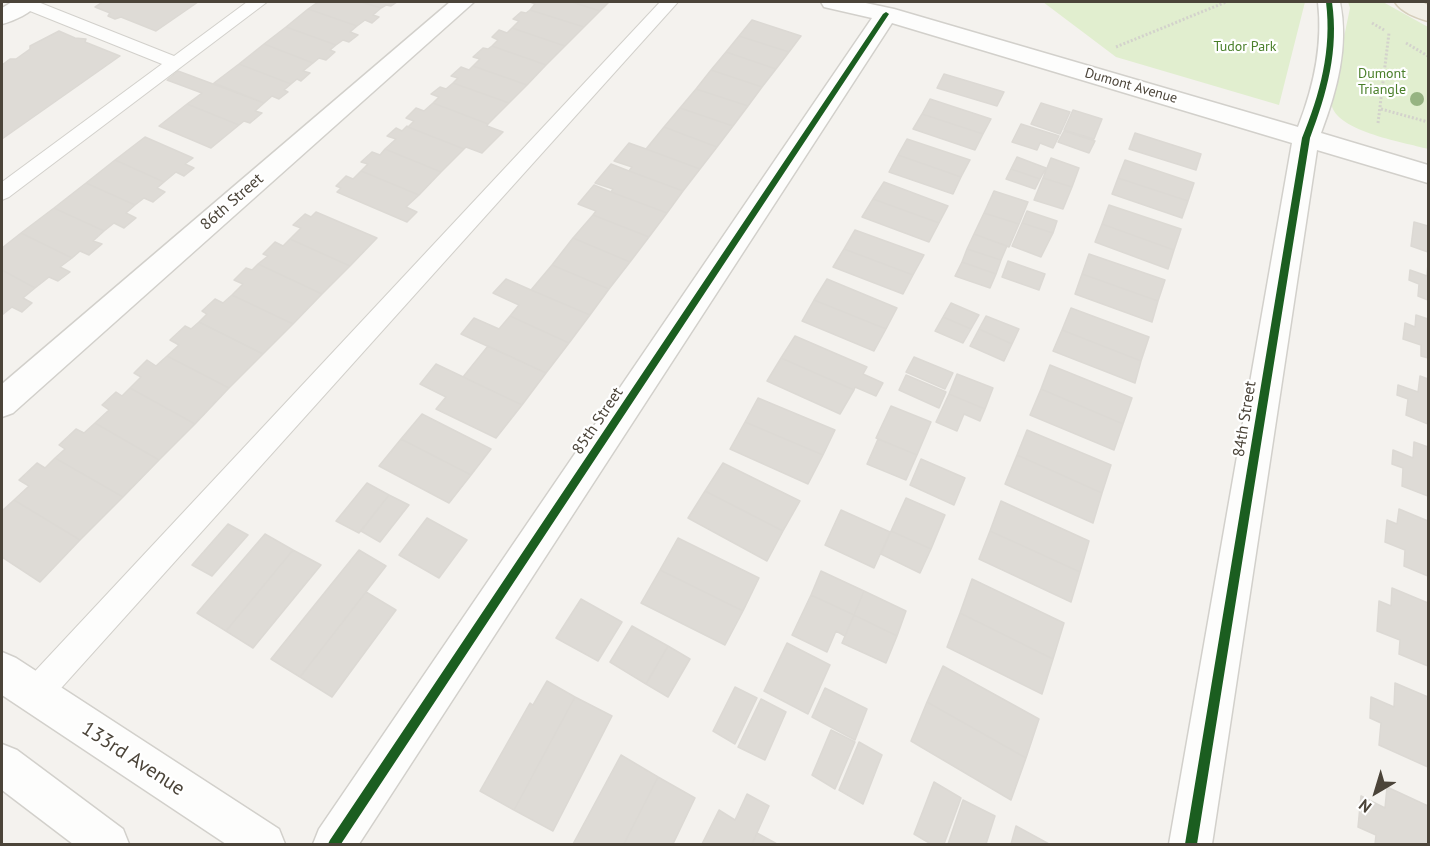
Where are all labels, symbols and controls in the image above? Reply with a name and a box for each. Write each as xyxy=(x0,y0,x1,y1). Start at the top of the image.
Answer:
park label: Tudor Park xyxy=(1213,39,1277,55)
street label: Dumont Avenue xyxy=(1083,65,1179,107)
park label: Dumont Triangle xyxy=(1358,66,1406,98)
street label: 86th Street xyxy=(197,170,267,234)
street label: 84th Street xyxy=(1230,380,1260,458)
street label: 85th Street xyxy=(569,384,627,458)
street label: 133rd Avenue xyxy=(77,717,189,801)
north arrow xyxy=(1346,762,1406,822)
text: N xyxy=(1355,795,1375,817)

